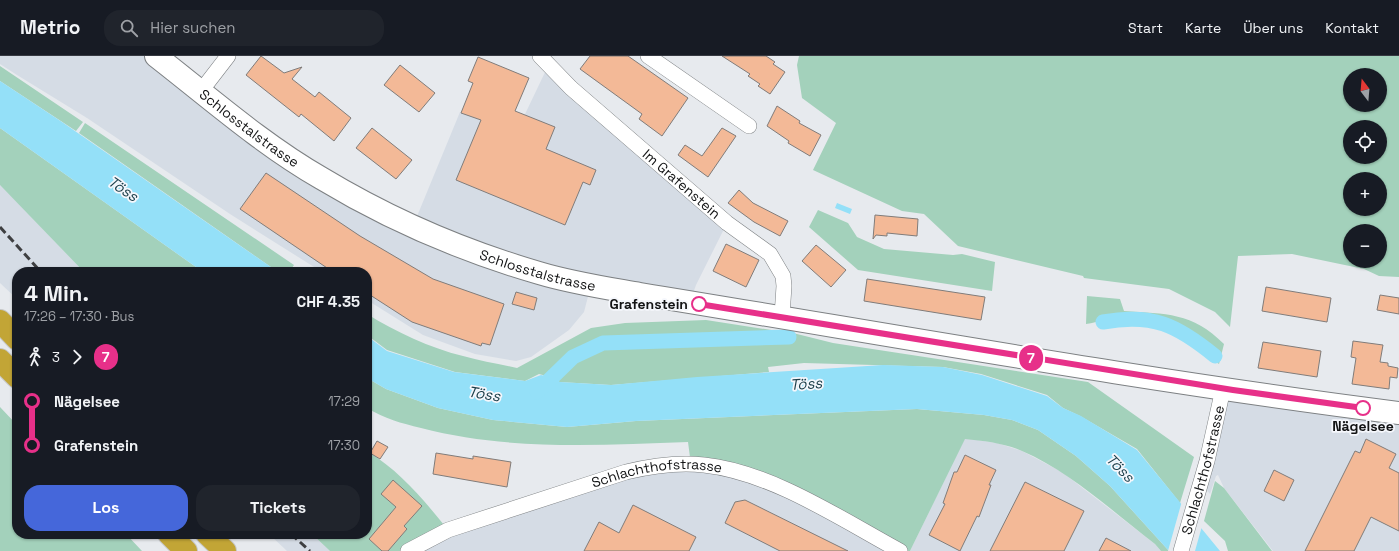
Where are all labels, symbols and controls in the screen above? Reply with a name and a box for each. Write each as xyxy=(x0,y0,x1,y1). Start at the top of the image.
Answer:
search box xyxy=(104,10,384,46)
text: Metrio xyxy=(20,15,80,40)
icon: search xyxy=(118,17,140,39)
text: Hier suchen xyxy=(150,18,236,37)
text: Start xyxy=(1128,19,1163,37)
text: Karte xyxy=(1185,19,1221,37)
text: Über uns xyxy=(1243,19,1303,37)
text: Kontakt xyxy=(1325,19,1379,37)
north arrow xyxy=(1343,68,1387,112)
map controls xyxy=(1343,68,1387,268)
street label: Schlosstalstrasse xyxy=(196,85,303,171)
button: locate xyxy=(1343,120,1387,164)
street label: Im Grafenstein xyxy=(639,145,724,223)
water label: Töss xyxy=(105,172,143,206)
button: + xyxy=(1343,172,1387,216)
button: − xyxy=(1343,224,1387,268)
street label: Schlosstalstrasse xyxy=(477,245,597,295)
text: 4 Min. xyxy=(24,279,89,307)
text: CHF 4.35 xyxy=(297,292,360,311)
place label: Grafenstein xyxy=(609,295,688,313)
marker: Grafenstein xyxy=(691,296,707,312)
text: 17:26 – 17:30 · Bus xyxy=(24,308,134,325)
line badge: 7 xyxy=(1018,345,1044,371)
icon: walk xyxy=(24,346,46,368)
icon: forward xyxy=(66,346,88,368)
text: 7 xyxy=(102,348,110,366)
text: 3 xyxy=(52,349,60,366)
text: 7 xyxy=(1027,349,1035,367)
water label: Töss xyxy=(789,373,824,394)
water label: Töss xyxy=(467,382,503,406)
text: Nägelsee xyxy=(54,392,120,411)
text: 17:29 xyxy=(328,393,360,410)
marker: Nägelsee xyxy=(1355,400,1371,416)
street label: Schlachthofstrasse xyxy=(1177,404,1228,537)
place label: Nägelsee xyxy=(1332,417,1394,435)
text: Grafenstein xyxy=(54,436,138,455)
text: 17:30 xyxy=(328,437,360,454)
water label: Töss xyxy=(1102,449,1139,487)
street label: Schlachthofstrasse xyxy=(589,455,724,492)
button: Los xyxy=(24,485,188,531)
button: Tickets xyxy=(196,485,360,531)

